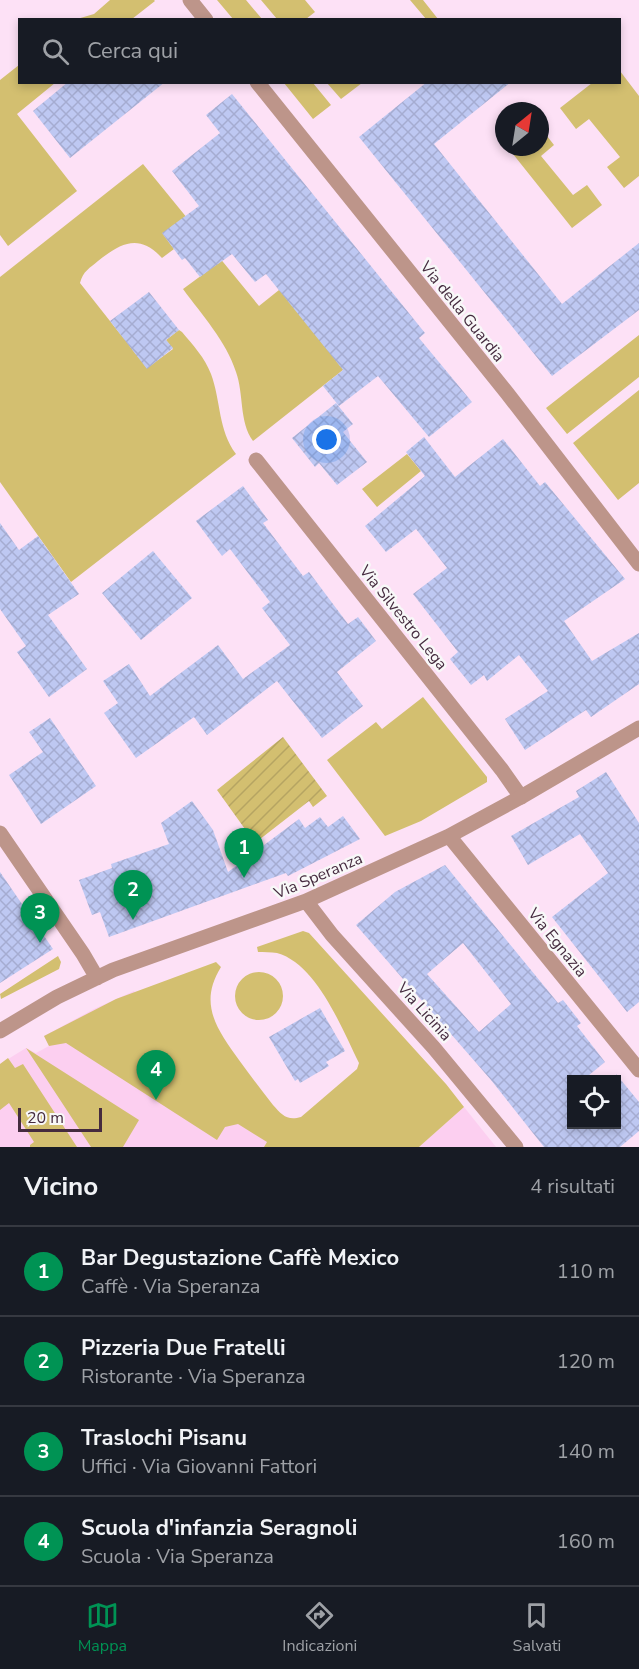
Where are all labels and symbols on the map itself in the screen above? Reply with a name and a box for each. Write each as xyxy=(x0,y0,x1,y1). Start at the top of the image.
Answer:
north arrow xyxy=(495,102,549,156)
street label: Via della Guardia xyxy=(414,256,510,367)
your location xyxy=(312,425,341,454)
street label: Via Silvestro Lega xyxy=(353,560,452,675)
pin: 1 xyxy=(224,828,264,878)
street label: Via Speranza xyxy=(270,847,366,905)
pin: 2 xyxy=(114,870,152,920)
pin: 3 xyxy=(20,894,60,943)
street label: Via Egnazia xyxy=(522,903,592,982)
street label: Via Licinia xyxy=(391,977,457,1046)
pin: 4 xyxy=(136,1050,176,1100)
scale bar xyxy=(18,1105,102,1132)

